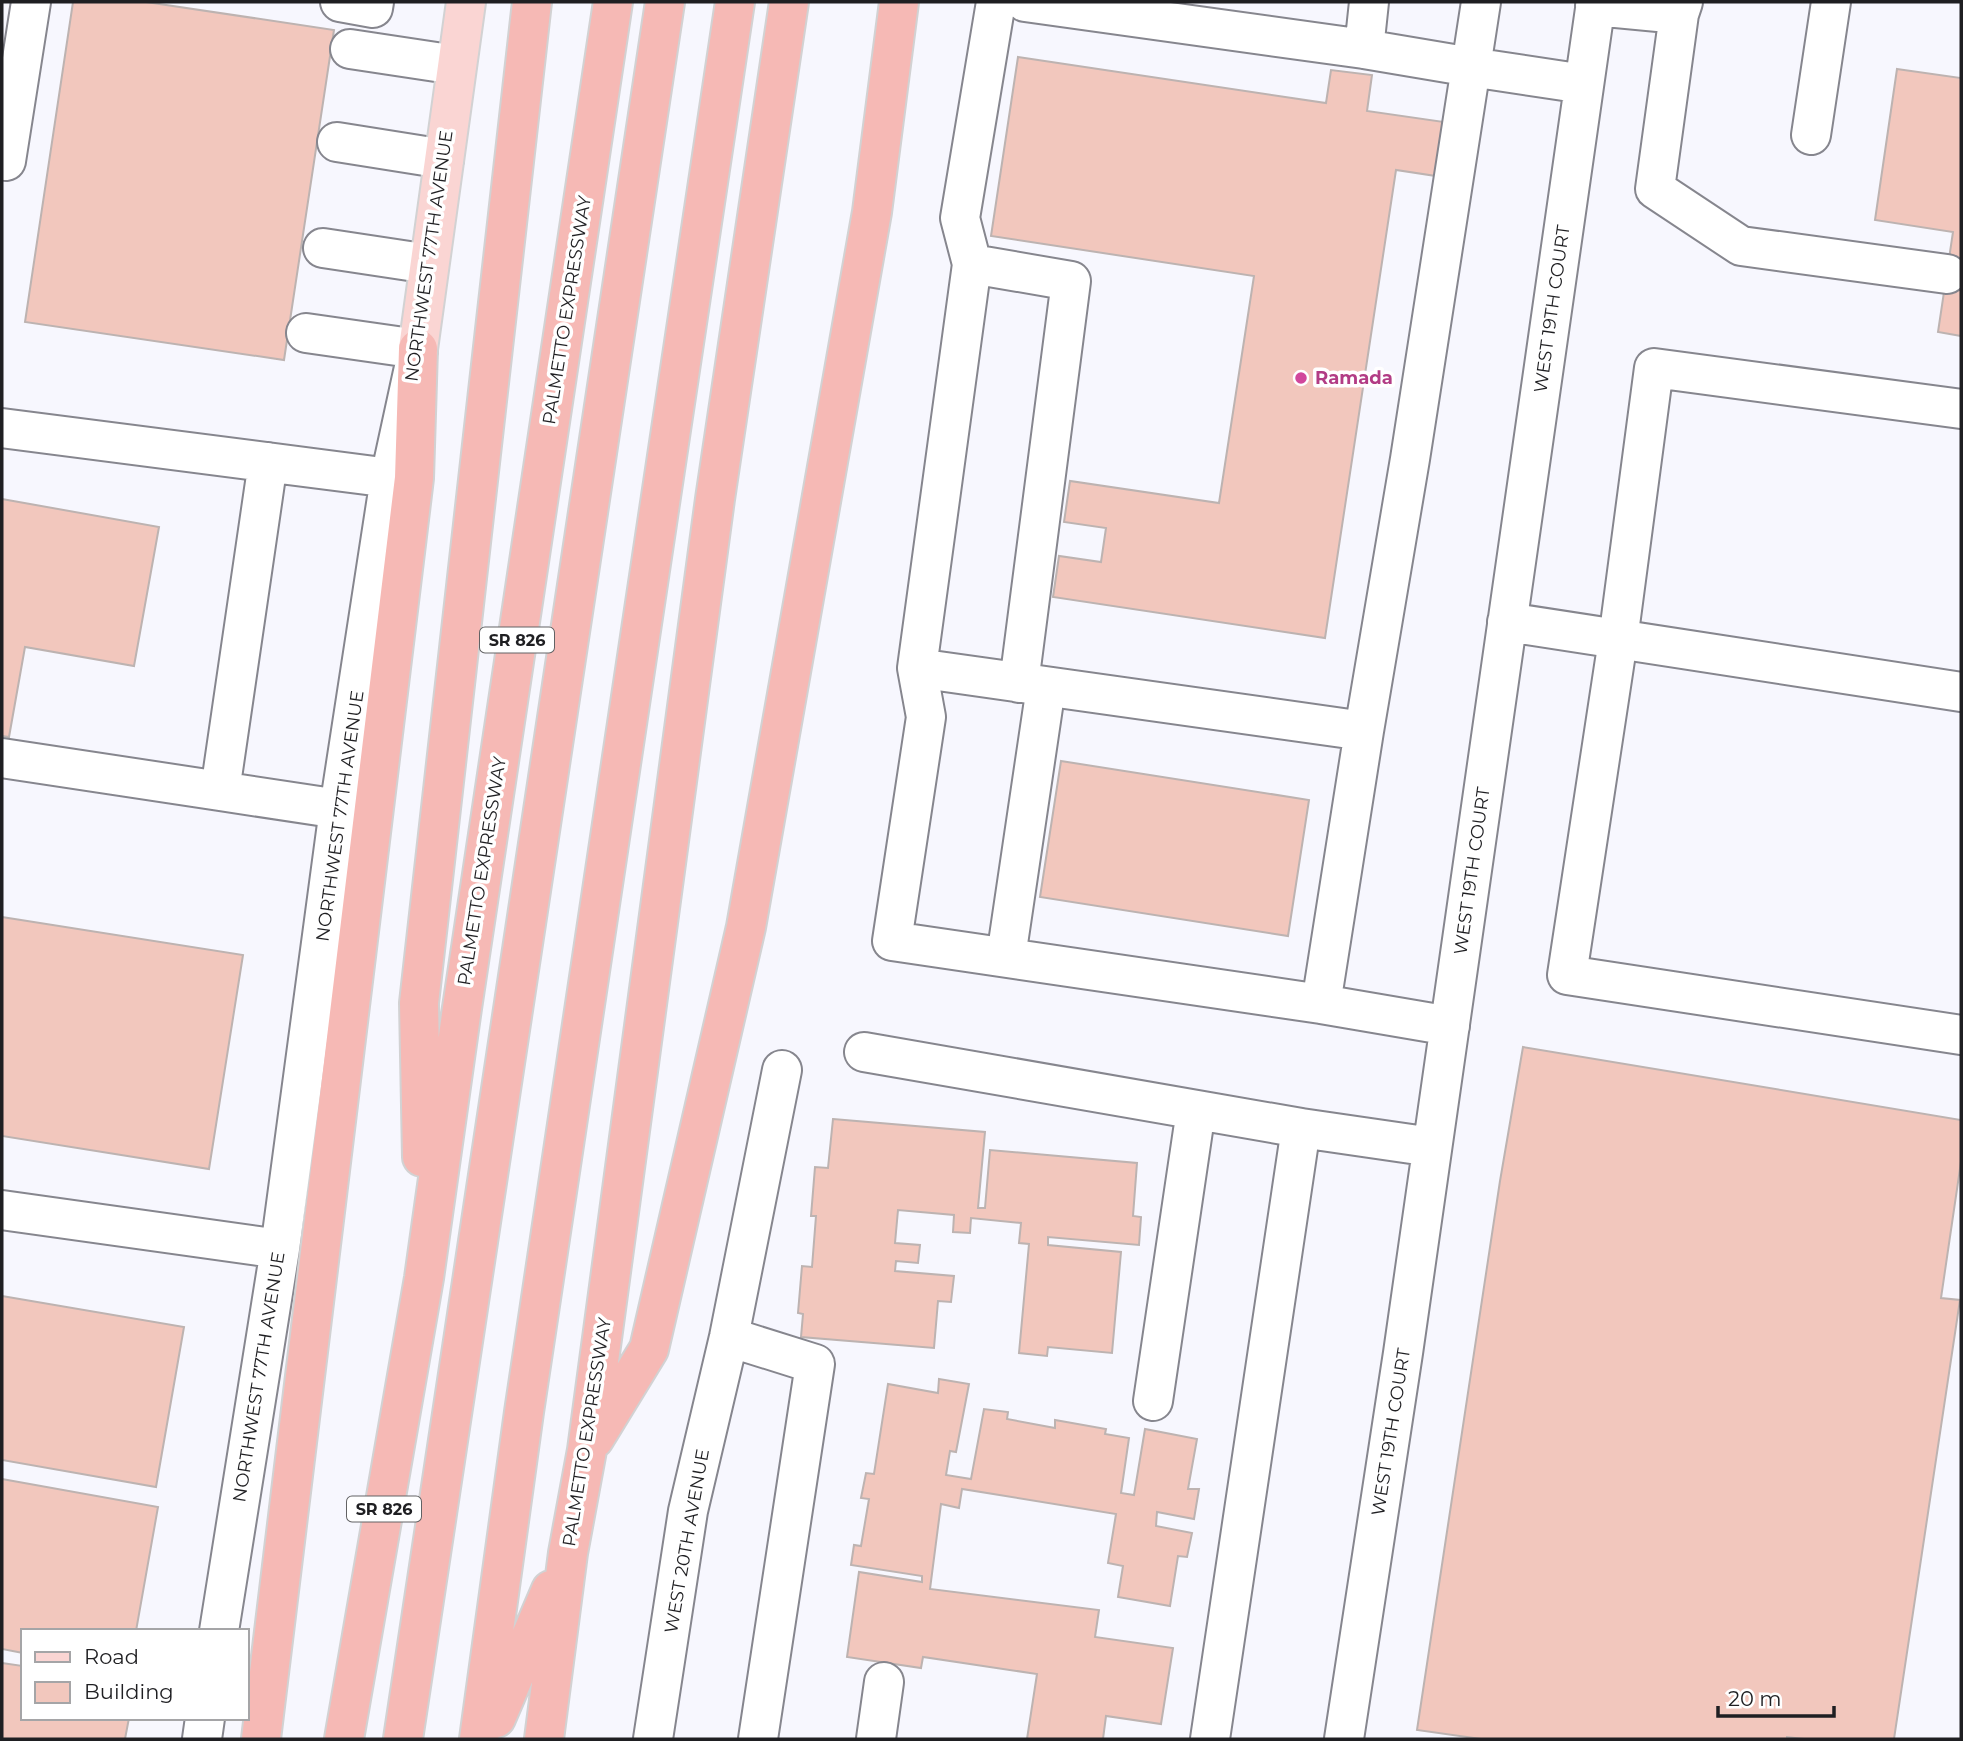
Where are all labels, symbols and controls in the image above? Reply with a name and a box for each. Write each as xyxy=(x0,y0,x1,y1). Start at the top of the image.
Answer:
street label: NORTHWEST 77TH AVENUE xyxy=(400,129,458,383)
street label: PALMETTO EXPRESSWAY xyxy=(538,193,596,426)
street label: WEST 19TH COURT xyxy=(1529,223,1575,394)
place label: Ramada xyxy=(1315,367,1393,389)
marker: Ramada xyxy=(1293,370,1309,386)
road number: SR 826 xyxy=(480,628,554,652)
street label: NORTHWEST 77TH AVENUE xyxy=(311,689,369,943)
street label: PALMETTO EXPRESSWAY xyxy=(453,754,511,987)
street label: WEST 19TH COURT xyxy=(1449,785,1495,956)
street label: NORTHWEST 77TH AVENUE xyxy=(228,1250,290,1504)
street label: PALMETTO EXPRESSWAY xyxy=(558,1315,616,1548)
street label: WEST 19TH COURT xyxy=(1367,1346,1415,1517)
street label: WEST 20TH AVENUE xyxy=(660,1447,714,1635)
road number: SR 826 xyxy=(347,1497,421,1522)
legend xyxy=(21,1629,248,1720)
text: Road xyxy=(84,1644,139,1669)
scale bar xyxy=(1718,1674,1834,1718)
text: Building xyxy=(84,1679,174,1704)
text: 20 m xyxy=(1728,1686,1782,1711)

